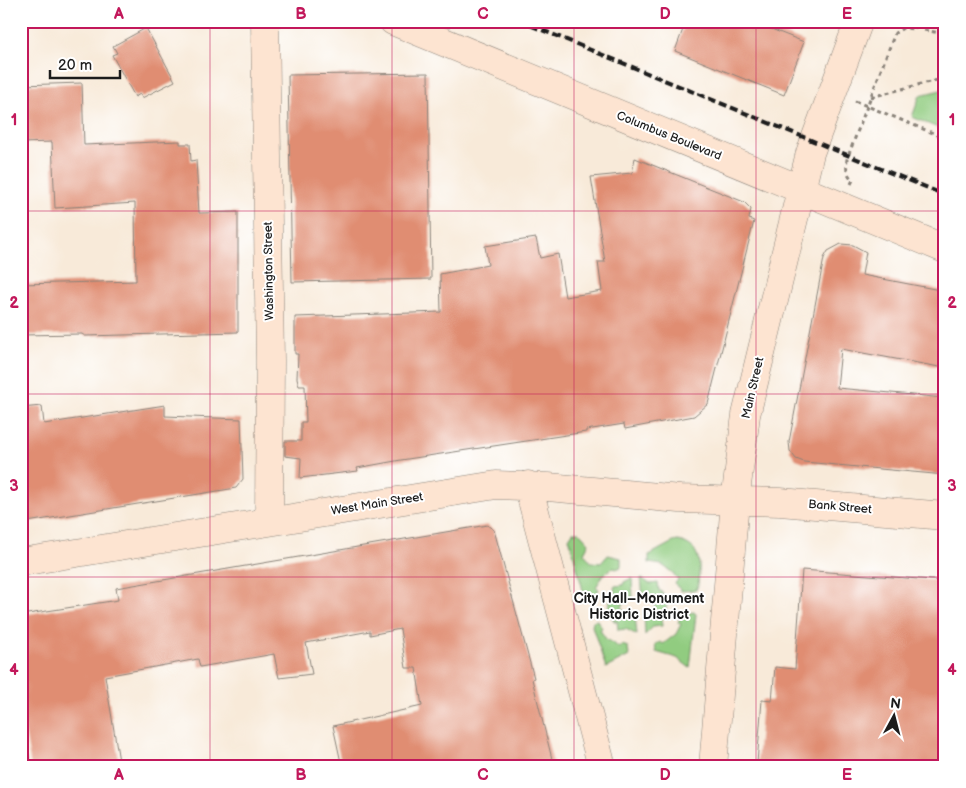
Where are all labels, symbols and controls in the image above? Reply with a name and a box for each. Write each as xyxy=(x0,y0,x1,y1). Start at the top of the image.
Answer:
text: A xyxy=(113,5,124,24)
text: B xyxy=(295,5,307,24)
text: C xyxy=(477,5,489,24)
text: D xyxy=(659,5,671,24)
text: E xyxy=(842,5,852,24)
scale bar xyxy=(50,48,120,80)
text: 20 m xyxy=(58,56,92,75)
street label: Columbus Boulevard xyxy=(614,108,724,164)
text: 1 xyxy=(11,111,17,130)
text: 1 xyxy=(949,111,955,130)
street label: Washington Street xyxy=(261,221,277,321)
text: 2 xyxy=(9,294,19,313)
text: 2 xyxy=(947,294,957,313)
street label: Main Street xyxy=(739,355,767,420)
text: 3 xyxy=(9,477,19,496)
text: 3 xyxy=(947,477,957,496)
street label: West Main Street xyxy=(330,489,424,519)
street label: Bank Street xyxy=(808,497,873,517)
district label: City Hall–Monument Historic District xyxy=(574,590,705,623)
text: 4 xyxy=(9,661,19,680)
text: 4 xyxy=(947,661,957,680)
north arrow xyxy=(868,690,918,740)
text: N xyxy=(889,695,902,713)
text: A xyxy=(113,766,124,785)
text: B xyxy=(295,766,307,785)
text: C xyxy=(477,766,489,785)
text: D xyxy=(659,766,671,785)
text: E xyxy=(842,766,852,785)

